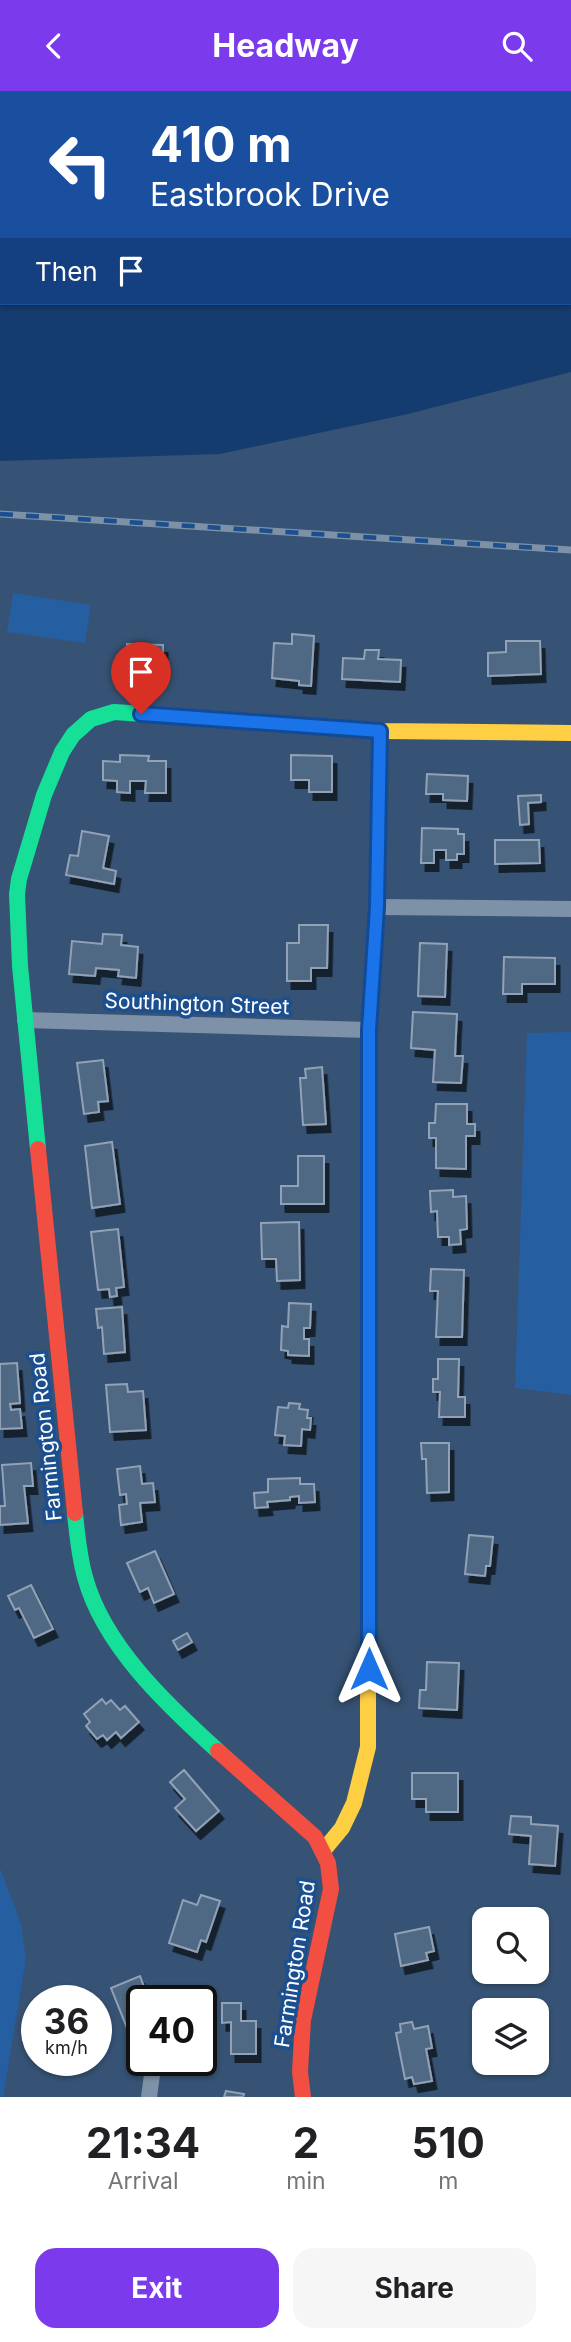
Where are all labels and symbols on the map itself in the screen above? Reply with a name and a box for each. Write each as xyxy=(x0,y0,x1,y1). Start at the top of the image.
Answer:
pin xyxy=(111,642,171,714)
street label: Southington Street xyxy=(104,988,290,1019)
street label: Farmington Road xyxy=(24,1352,67,1522)
position arrow xyxy=(332,1632,406,1706)
street label: Farmington Road xyxy=(269,1879,320,2049)
speed limit sign: 40 xyxy=(126,1985,217,2076)

